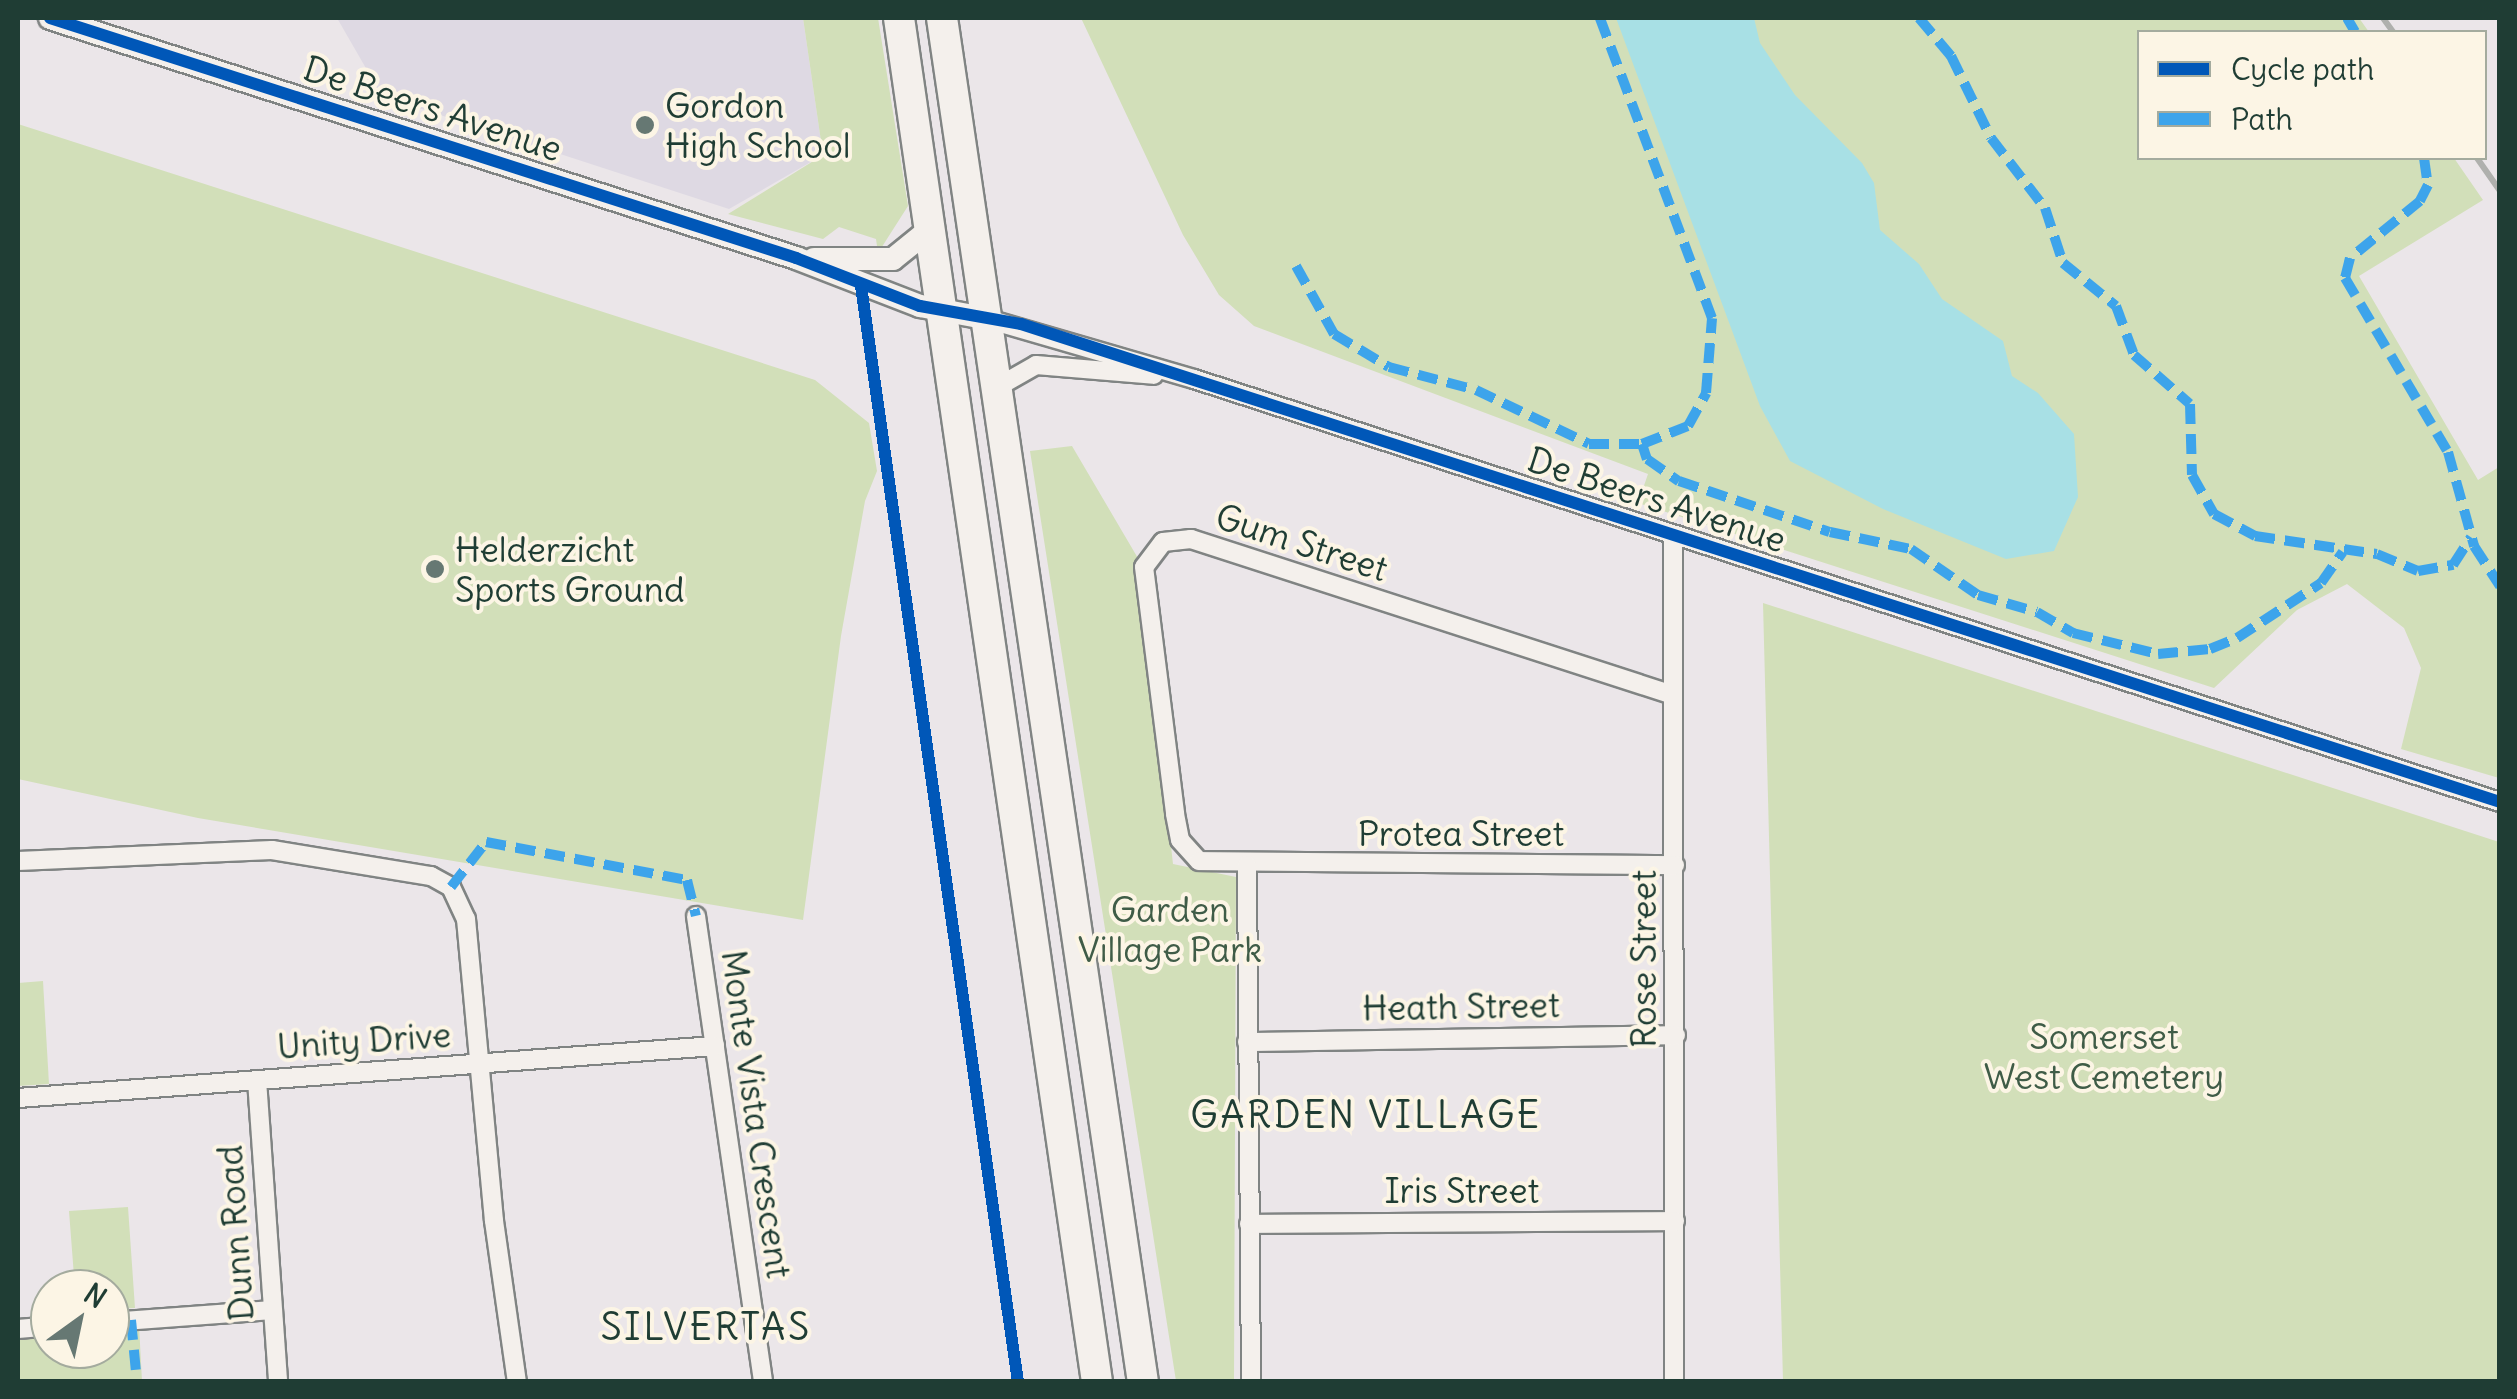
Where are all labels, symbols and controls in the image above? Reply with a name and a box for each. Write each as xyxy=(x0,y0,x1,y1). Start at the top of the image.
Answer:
legend xyxy=(2137,30,2487,160)
street label: De Beers Avenue xyxy=(299,47,567,169)
text: Cycle path xyxy=(2231,50,2374,88)
place label: Gordon High School xyxy=(665,84,851,166)
text: Path xyxy=(2231,100,2293,138)
marker: Gordon High School xyxy=(634,114,656,136)
street label: De Beers Avenue xyxy=(1523,438,1791,560)
street label: Gum Street xyxy=(1211,495,1393,589)
place label: Helderzicht Sports Ground xyxy=(455,528,685,610)
marker: Helderzicht Sports Ground xyxy=(424,558,446,580)
street label: Protea Street xyxy=(1358,812,1564,854)
street label: Rose Street xyxy=(1622,870,1664,1048)
park label: Garden Village Park xyxy=(1078,888,1262,970)
street label: Monte Vista Crescent xyxy=(713,947,801,1281)
street label: Heath Street xyxy=(1362,983,1560,1029)
street label: Unity Drive xyxy=(276,1013,452,1067)
park label: Somerset West Cemetery xyxy=(1984,1015,2224,1097)
district label: GARDEN VILLAGE xyxy=(1190,1092,1542,1138)
street label: Dunn Road xyxy=(208,1144,262,1322)
street label: Iris Street xyxy=(1385,1169,1539,1211)
north arrow xyxy=(30,1269,130,1369)
text: N xyxy=(77,1275,113,1316)
district label: SILVERTAS xyxy=(600,1304,812,1350)

